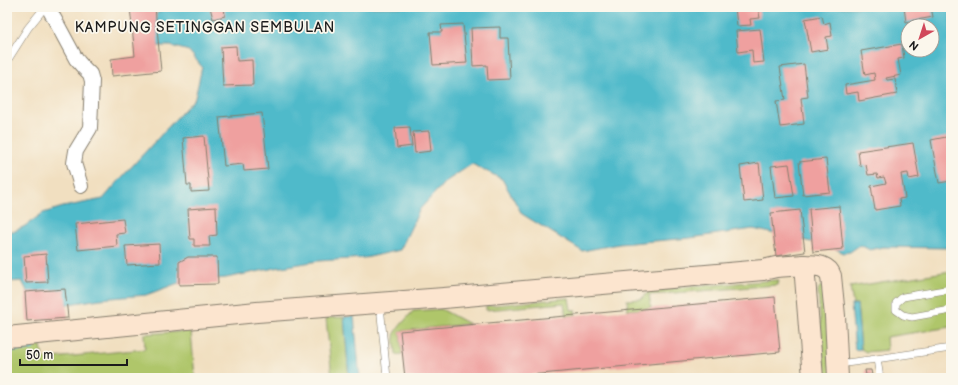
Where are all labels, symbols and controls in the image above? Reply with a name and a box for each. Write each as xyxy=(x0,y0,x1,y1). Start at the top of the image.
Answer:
north arrow xyxy=(900,18,940,58)
district label: KAMPUNG SETINGGAN SEMBULAN xyxy=(75,19,335,36)
text: N xyxy=(907,38,921,53)
scale bar xyxy=(20,341,127,367)
text: 50 m xyxy=(26,348,53,363)

